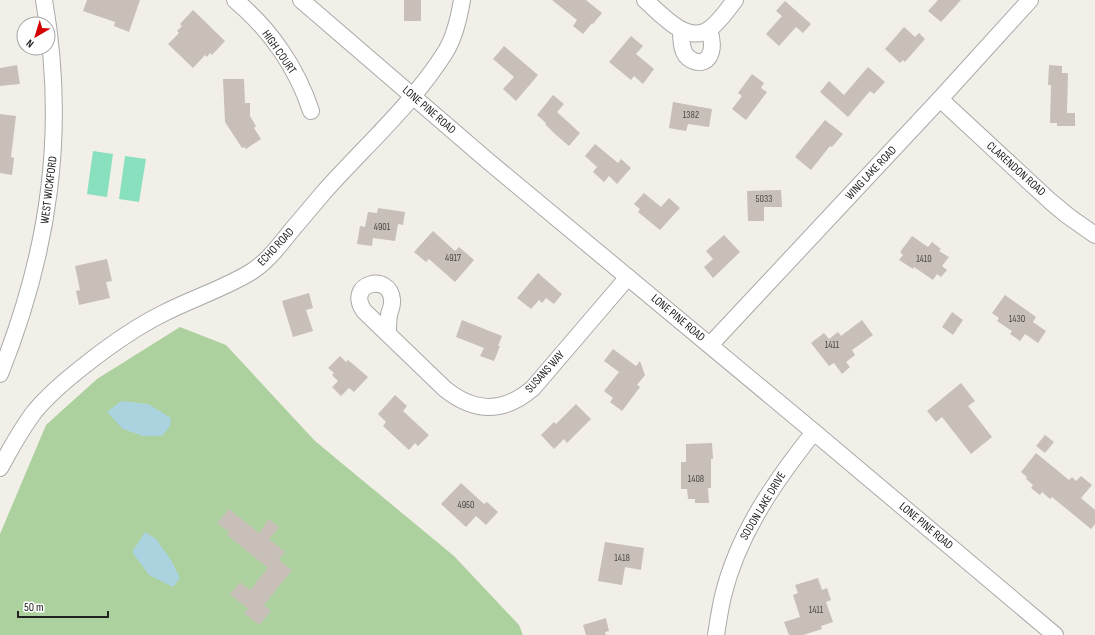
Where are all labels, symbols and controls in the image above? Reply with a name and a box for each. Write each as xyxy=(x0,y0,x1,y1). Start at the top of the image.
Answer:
north arrow xyxy=(16,16,56,56)
street label: HIGH COURT xyxy=(258,27,300,77)
text: N xyxy=(24,36,36,50)
street label: LONE PINE ROAD xyxy=(399,83,459,137)
house number: 1382 xyxy=(683,109,699,121)
street label: CLARENDON ROAD xyxy=(983,139,1049,200)
street label: WING LAKE ROAD xyxy=(842,143,900,203)
street label: WEST WICKFORD xyxy=(37,155,61,225)
house number: 5033 xyxy=(756,193,772,205)
house number: 4901 xyxy=(374,221,391,233)
street label: ECHO ROAD xyxy=(255,225,298,269)
house number: 4917 xyxy=(445,252,461,264)
house number: 1410 xyxy=(916,253,932,265)
street label: LONE PINE ROAD xyxy=(648,291,708,345)
house number: 1430 xyxy=(1009,313,1025,325)
house number: 1411 xyxy=(825,339,840,351)
street label: SUSANS WAY xyxy=(522,348,568,396)
street label: SODON LAKE DRIVE xyxy=(737,469,789,543)
house number: 1408 xyxy=(688,473,704,485)
house number: 4950 xyxy=(457,499,475,511)
street label: LONE PINE ROAD xyxy=(896,499,956,553)
house number: 1418 xyxy=(614,552,630,564)
scale bar xyxy=(18,593,108,619)
text: 50 m xyxy=(24,600,44,615)
house number: 1411 xyxy=(809,604,824,616)

